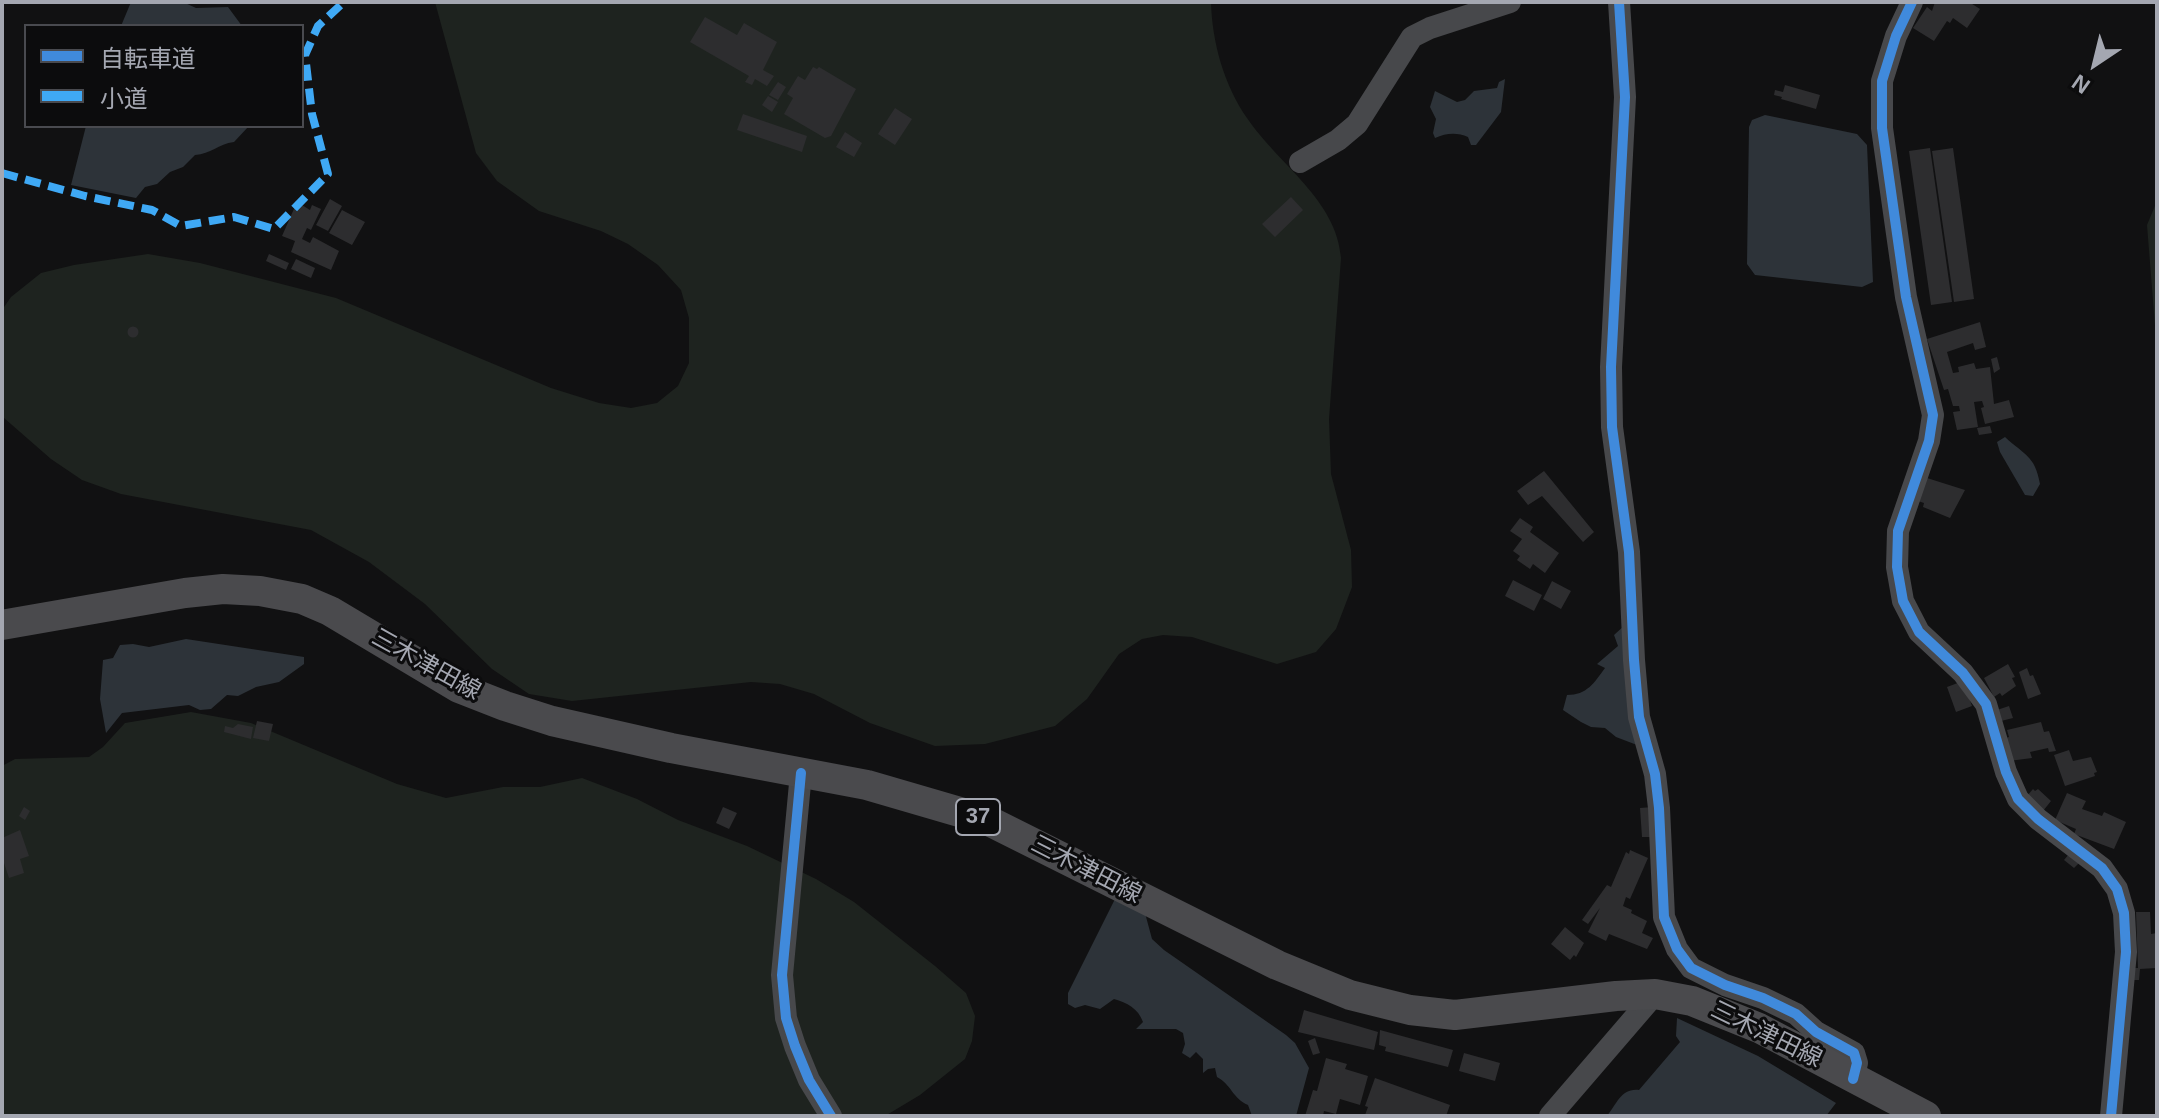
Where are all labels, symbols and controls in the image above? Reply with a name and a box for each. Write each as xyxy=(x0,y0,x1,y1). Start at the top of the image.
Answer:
legend xyxy=(24,24,304,128)
north arrow xyxy=(2055,24,2135,104)
text: 自転車道 xyxy=(100,45,196,72)
text: N xyxy=(2067,69,2095,99)
text: 小道 xyxy=(100,85,148,112)
street label: 三木津田線 xyxy=(367,623,485,707)
road number: 37 xyxy=(956,799,1000,835)
street label: 三木津田線 xyxy=(1026,830,1146,910)
street label: 三木津田線 xyxy=(1706,996,1826,1074)

